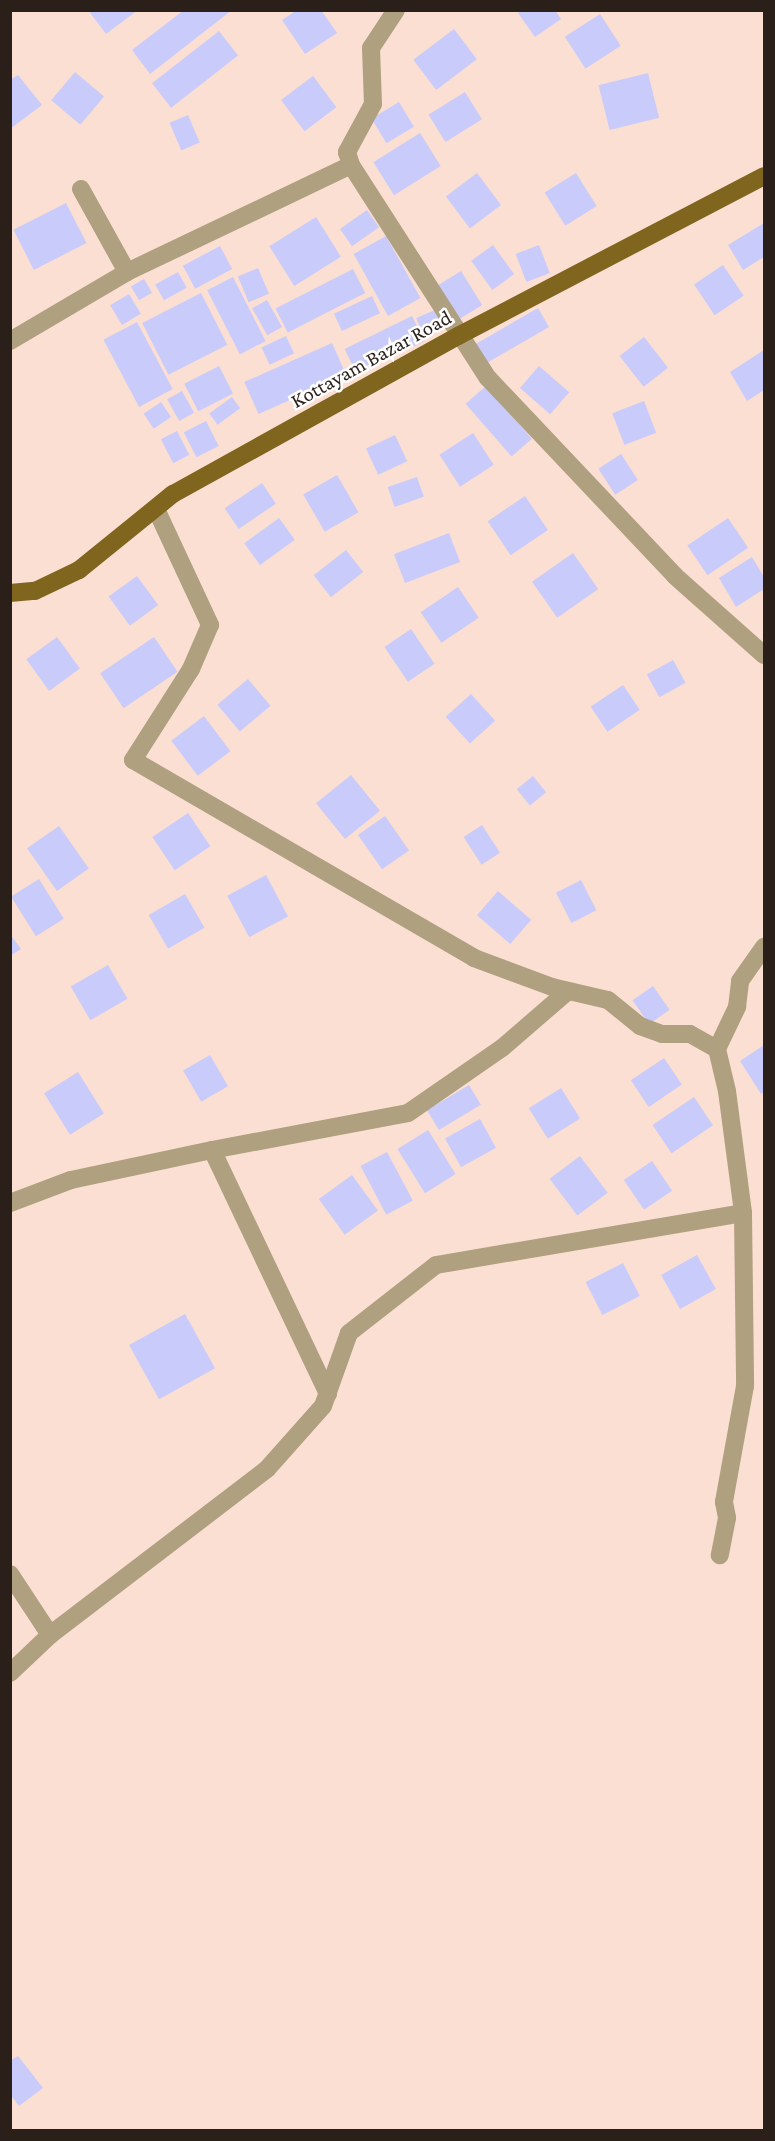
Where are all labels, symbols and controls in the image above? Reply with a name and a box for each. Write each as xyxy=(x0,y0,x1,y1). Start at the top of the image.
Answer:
street label: Kottayam Bazar Road xyxy=(286,304,456,414)

